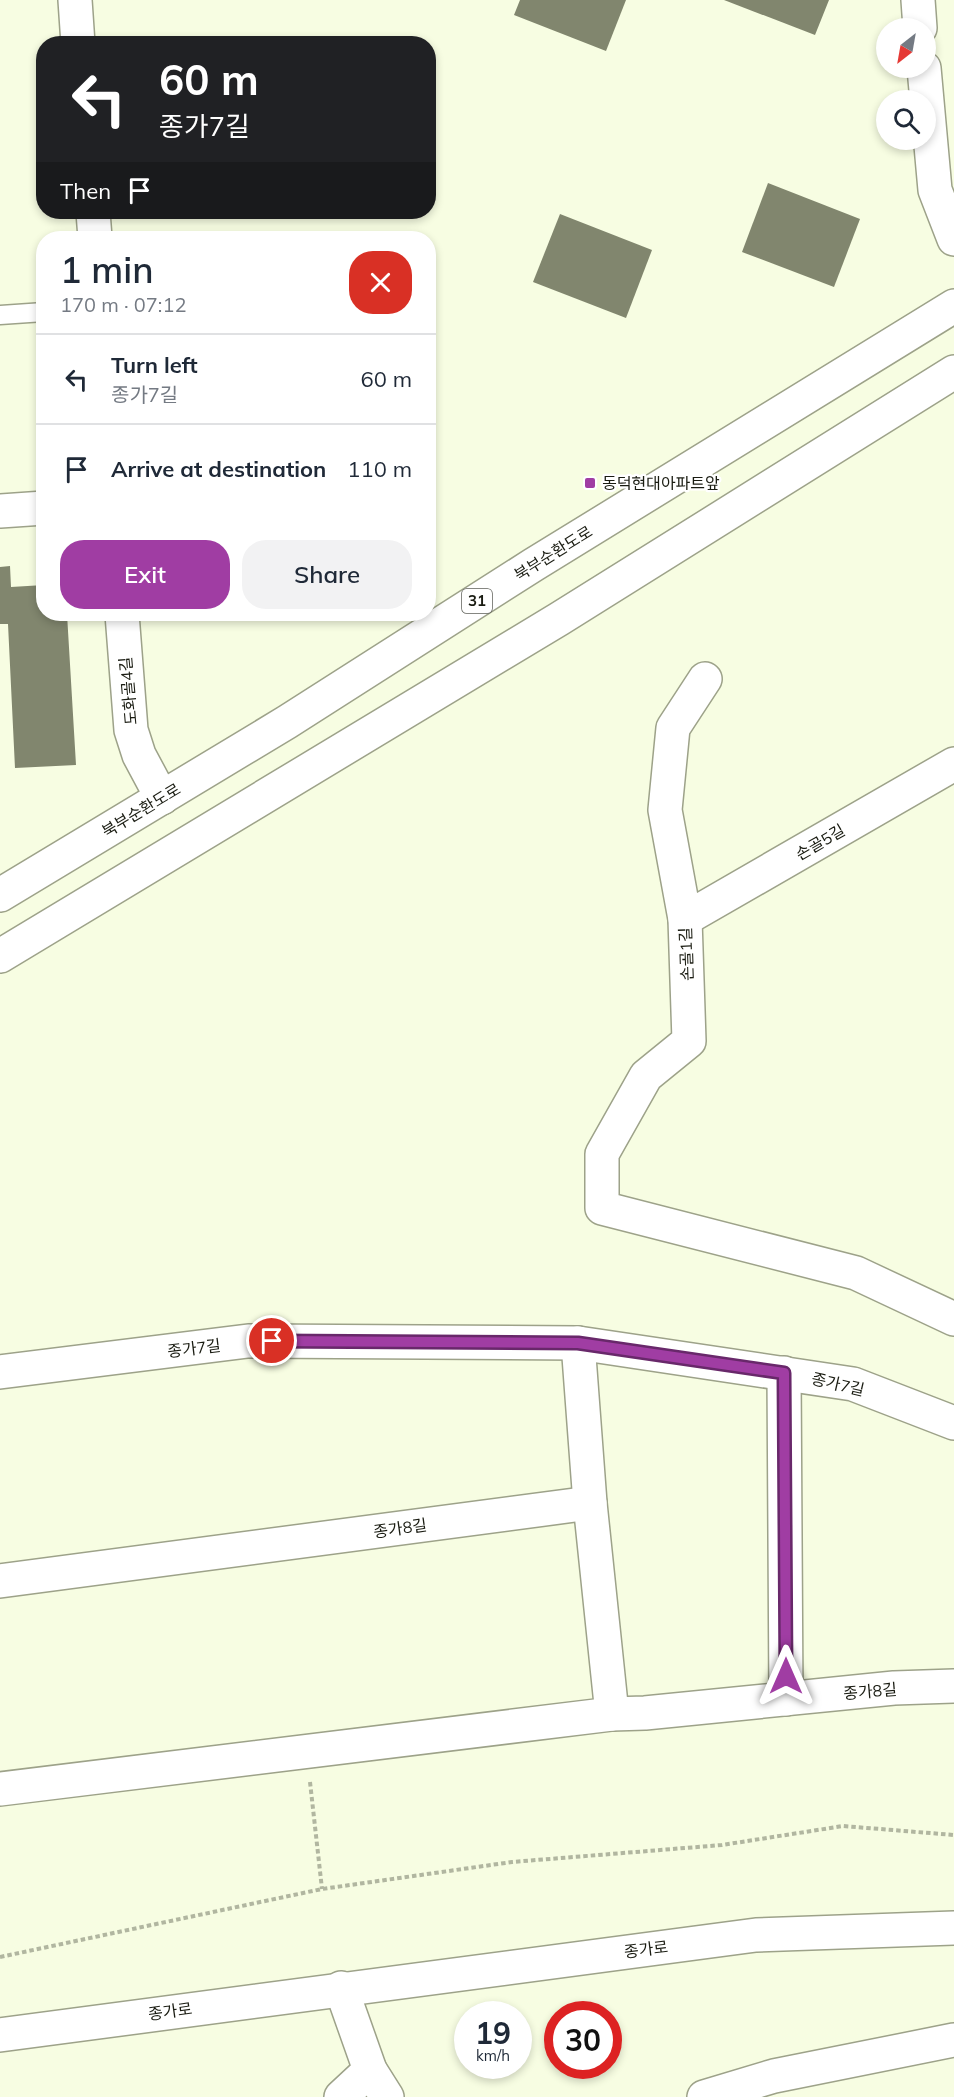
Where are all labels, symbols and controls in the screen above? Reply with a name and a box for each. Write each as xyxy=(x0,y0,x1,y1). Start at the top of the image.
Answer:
north arrow xyxy=(876,18,936,78)
map controls xyxy=(876,18,936,150)
text: 60 m xyxy=(159,53,259,106)
icon: left xyxy=(60,60,138,138)
button: search xyxy=(876,90,936,150)
text: 종가7길 xyxy=(159,109,250,143)
icon: arrive xyxy=(123,174,156,207)
text: Then xyxy=(60,177,111,205)
text: 1 min xyxy=(60,247,154,292)
button: close xyxy=(349,251,412,314)
text: 170 m · 07:12 xyxy=(60,292,186,317)
text: Turn left xyxy=(111,351,198,379)
icon: left xyxy=(60,363,93,396)
text: 60 m xyxy=(361,365,412,393)
text: 종가7길 xyxy=(111,382,178,407)
icon: arrive xyxy=(60,453,93,486)
text: Arrive at destination xyxy=(111,455,326,483)
text: 110 m xyxy=(347,455,412,483)
place label: 동덕현대아파트앞 xyxy=(602,473,720,493)
marker: 동덕현대아파트앞 xyxy=(583,476,597,490)
street label: 북부순환도로 xyxy=(510,521,596,585)
button: Exit xyxy=(60,540,230,609)
button: Share xyxy=(242,540,412,609)
road number: 31 xyxy=(462,589,492,613)
street label: 도화골4길 xyxy=(115,656,141,726)
street label: 북부순환도로 xyxy=(98,779,184,841)
street label: 손골5길 xyxy=(792,820,848,864)
street label: 손골1길 xyxy=(675,927,697,981)
pin xyxy=(246,1315,297,1366)
icon: arrive xyxy=(255,1324,288,1357)
street label: 종가7길 xyxy=(166,1335,222,1361)
street label: 종가7길 xyxy=(810,1368,866,1400)
street label: 종가8길 xyxy=(372,1514,428,1542)
position arrow xyxy=(754,1644,818,1708)
street label: 종가8길 xyxy=(842,1679,898,1703)
street label: 종가로 xyxy=(623,1936,669,1962)
street label: 종가로 xyxy=(147,1998,194,2024)
speed limit sign: 30 xyxy=(544,2001,622,2079)
text: 19 xyxy=(475,2014,511,2052)
text: km/h xyxy=(476,2046,510,2065)

